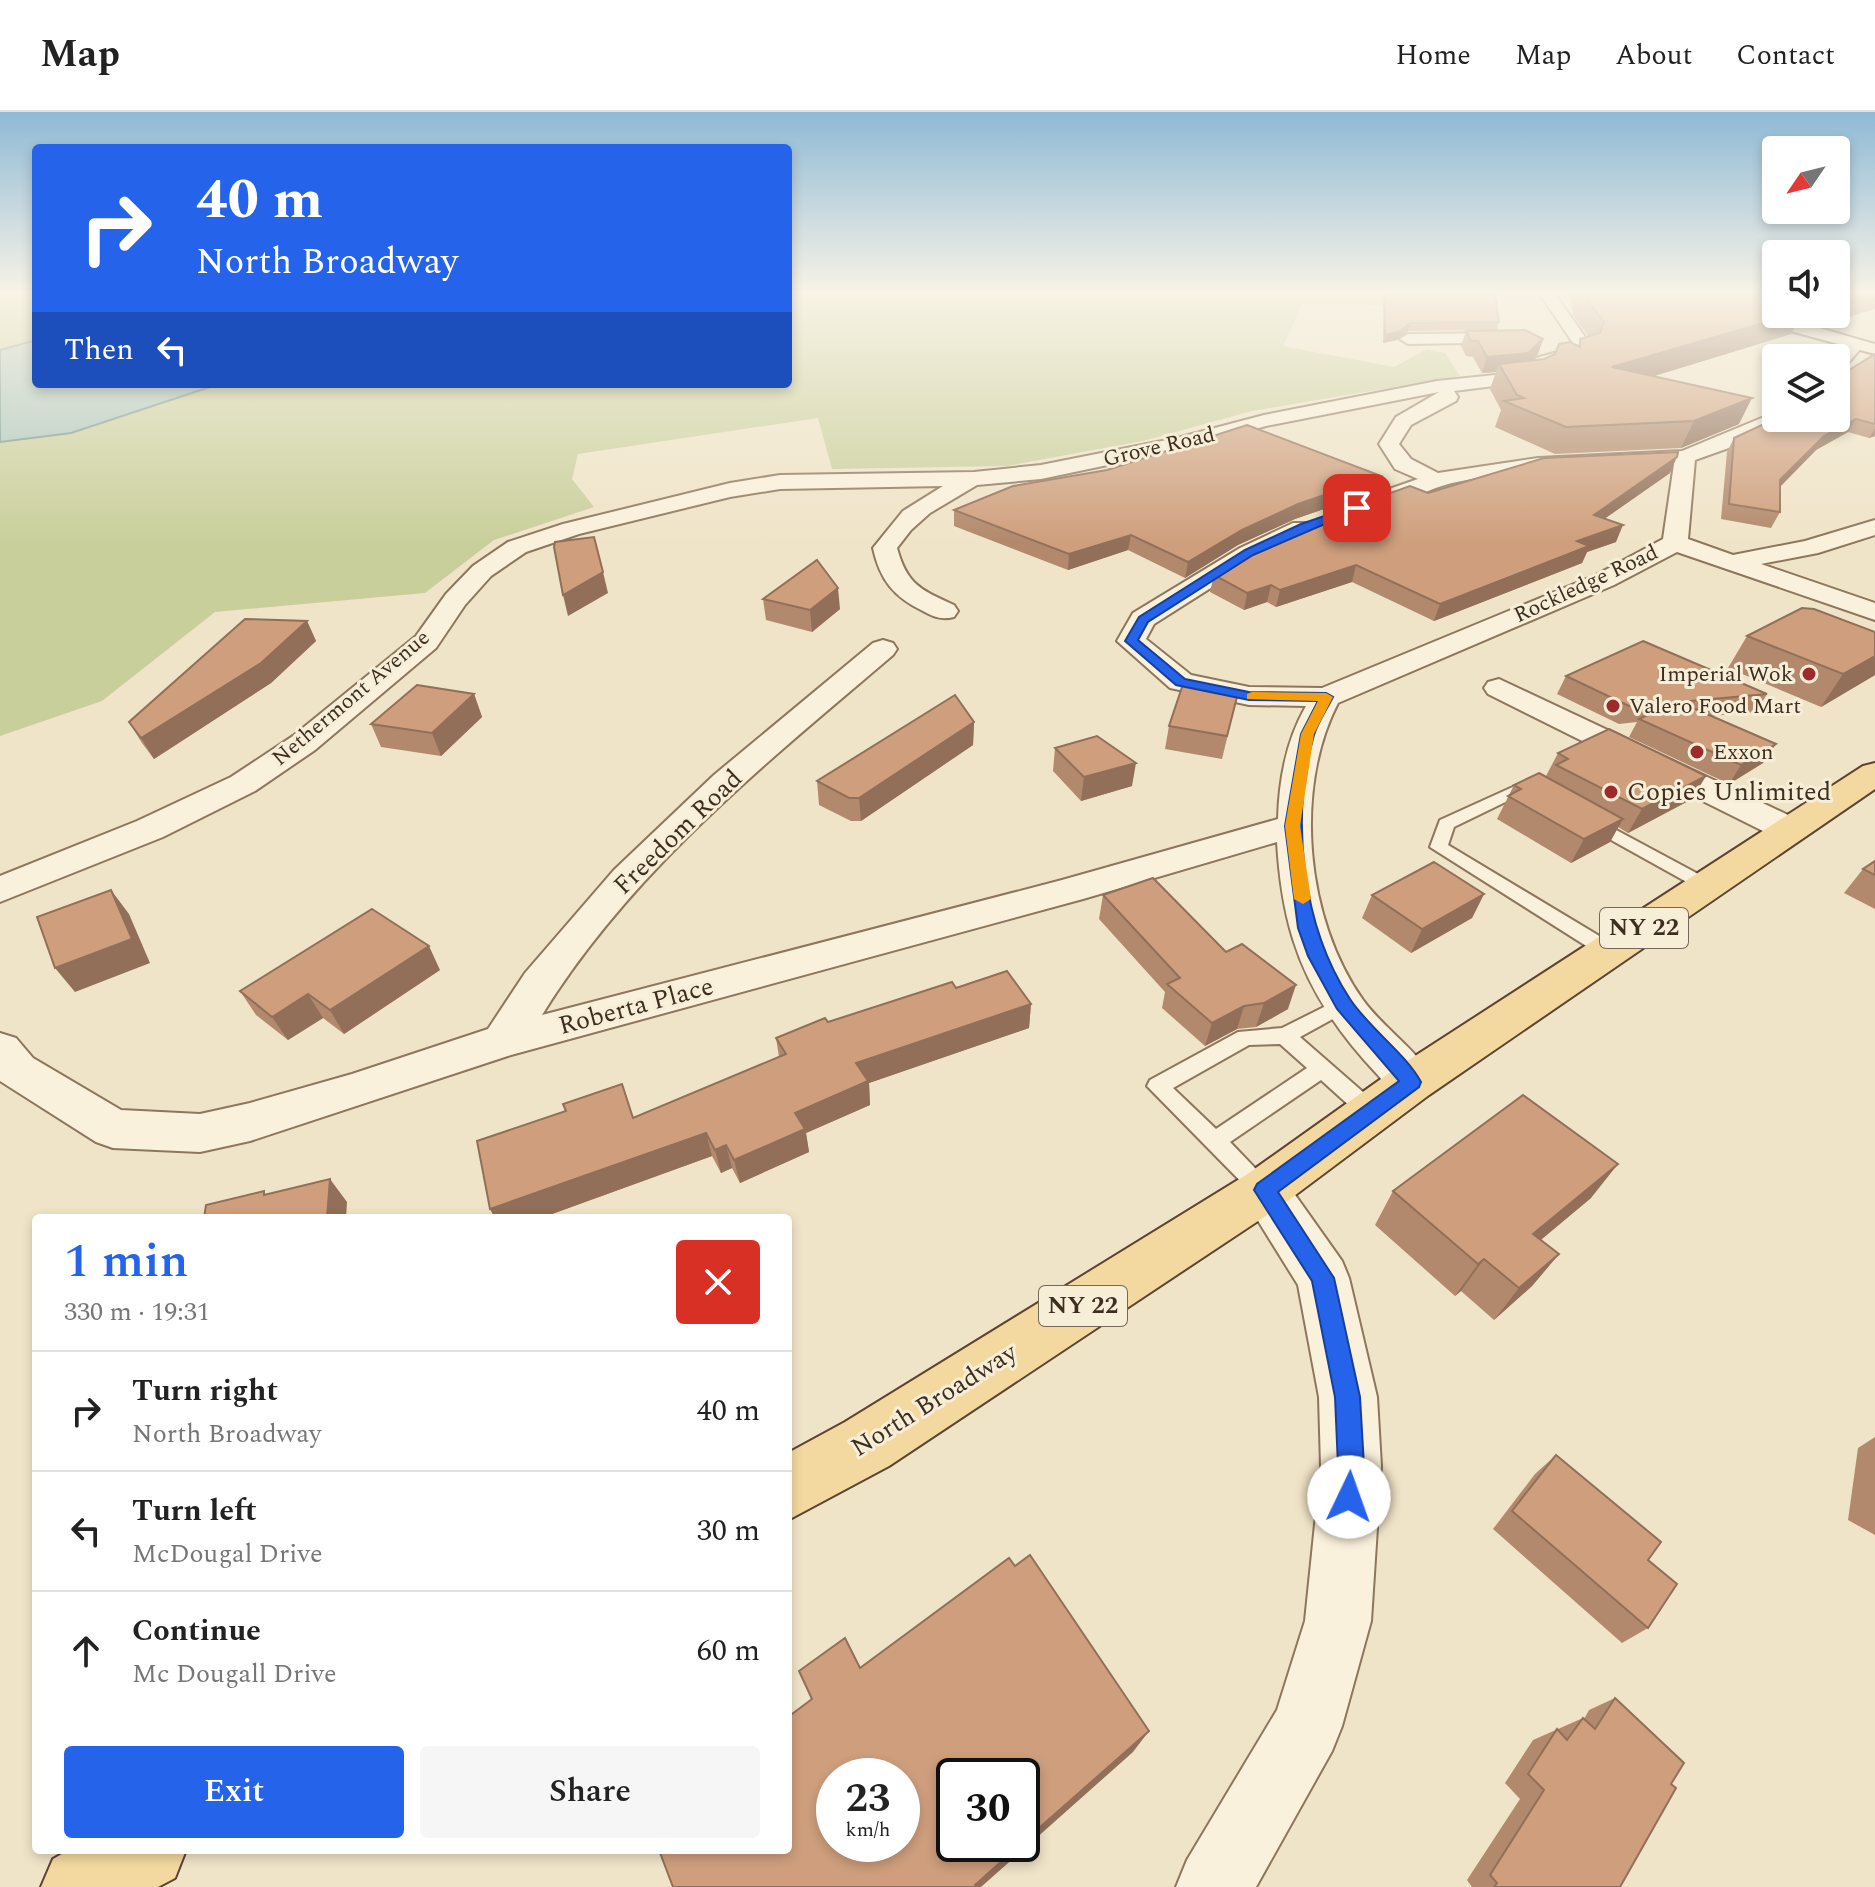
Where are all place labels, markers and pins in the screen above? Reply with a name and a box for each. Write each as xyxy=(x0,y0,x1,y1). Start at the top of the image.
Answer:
pin xyxy=(1323,474,1391,542)
place label: Imperial Wok xyxy=(1659,658,1793,691)
marker: Imperial Wok xyxy=(1800,665,1818,683)
place label: Valero Food Mart xyxy=(1629,690,1801,723)
marker: Valero Food Mart xyxy=(1604,697,1622,715)
place label: Exxon xyxy=(1713,736,1774,769)
marker: Exxon xyxy=(1688,743,1706,761)
place label: Copies Unlimited xyxy=(1627,772,1831,812)
marker: Copies Unlimited xyxy=(1602,783,1620,801)

